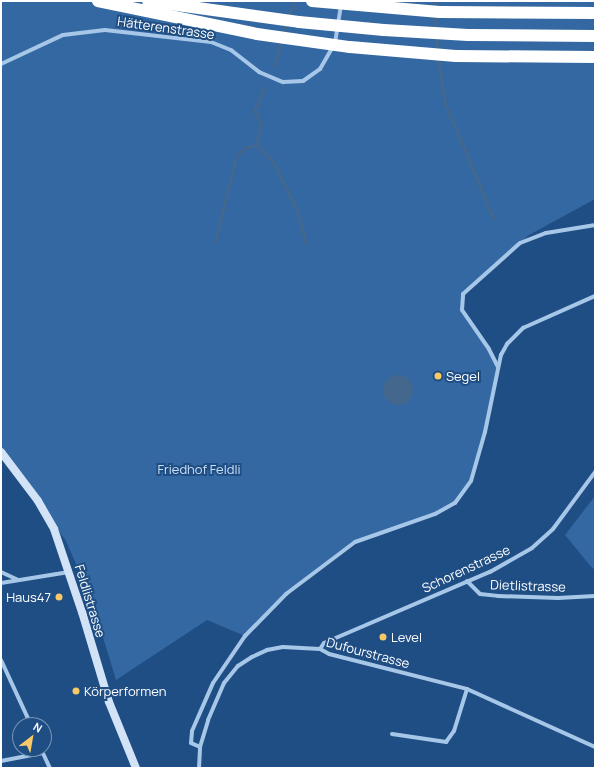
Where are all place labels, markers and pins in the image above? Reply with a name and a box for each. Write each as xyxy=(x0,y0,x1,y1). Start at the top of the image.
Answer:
place label: Segel xyxy=(446,368,480,384)
marker: Segel xyxy=(433,371,443,381)
place label: Haus47 xyxy=(6,589,51,605)
marker: Haus47 xyxy=(54,592,64,602)
place label: Level xyxy=(391,629,422,645)
marker: Level xyxy=(378,632,388,642)
place label: Körperformen xyxy=(84,683,166,699)
marker: Körperformen xyxy=(71,686,81,696)

